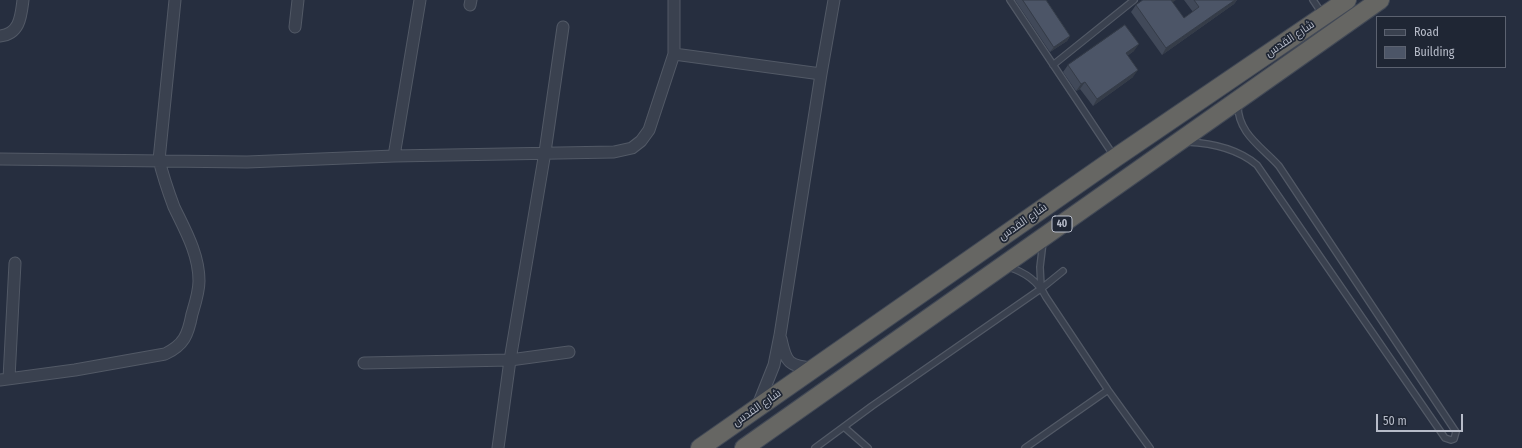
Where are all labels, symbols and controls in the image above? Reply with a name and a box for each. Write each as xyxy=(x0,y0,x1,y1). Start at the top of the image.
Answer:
legend xyxy=(1376,16,1506,68)
street label: شارع القدس xyxy=(1263,18,1317,60)
text: Road xyxy=(1414,25,1439,39)
text: Building xyxy=(1414,45,1454,59)
street label: شارع القدس xyxy=(996,201,1050,243)
road number: 40 xyxy=(1052,216,1072,232)
street label: شارع القدس xyxy=(730,387,784,429)
scale bar xyxy=(1378,406,1465,432)
text: 50 m xyxy=(1383,414,1407,428)

